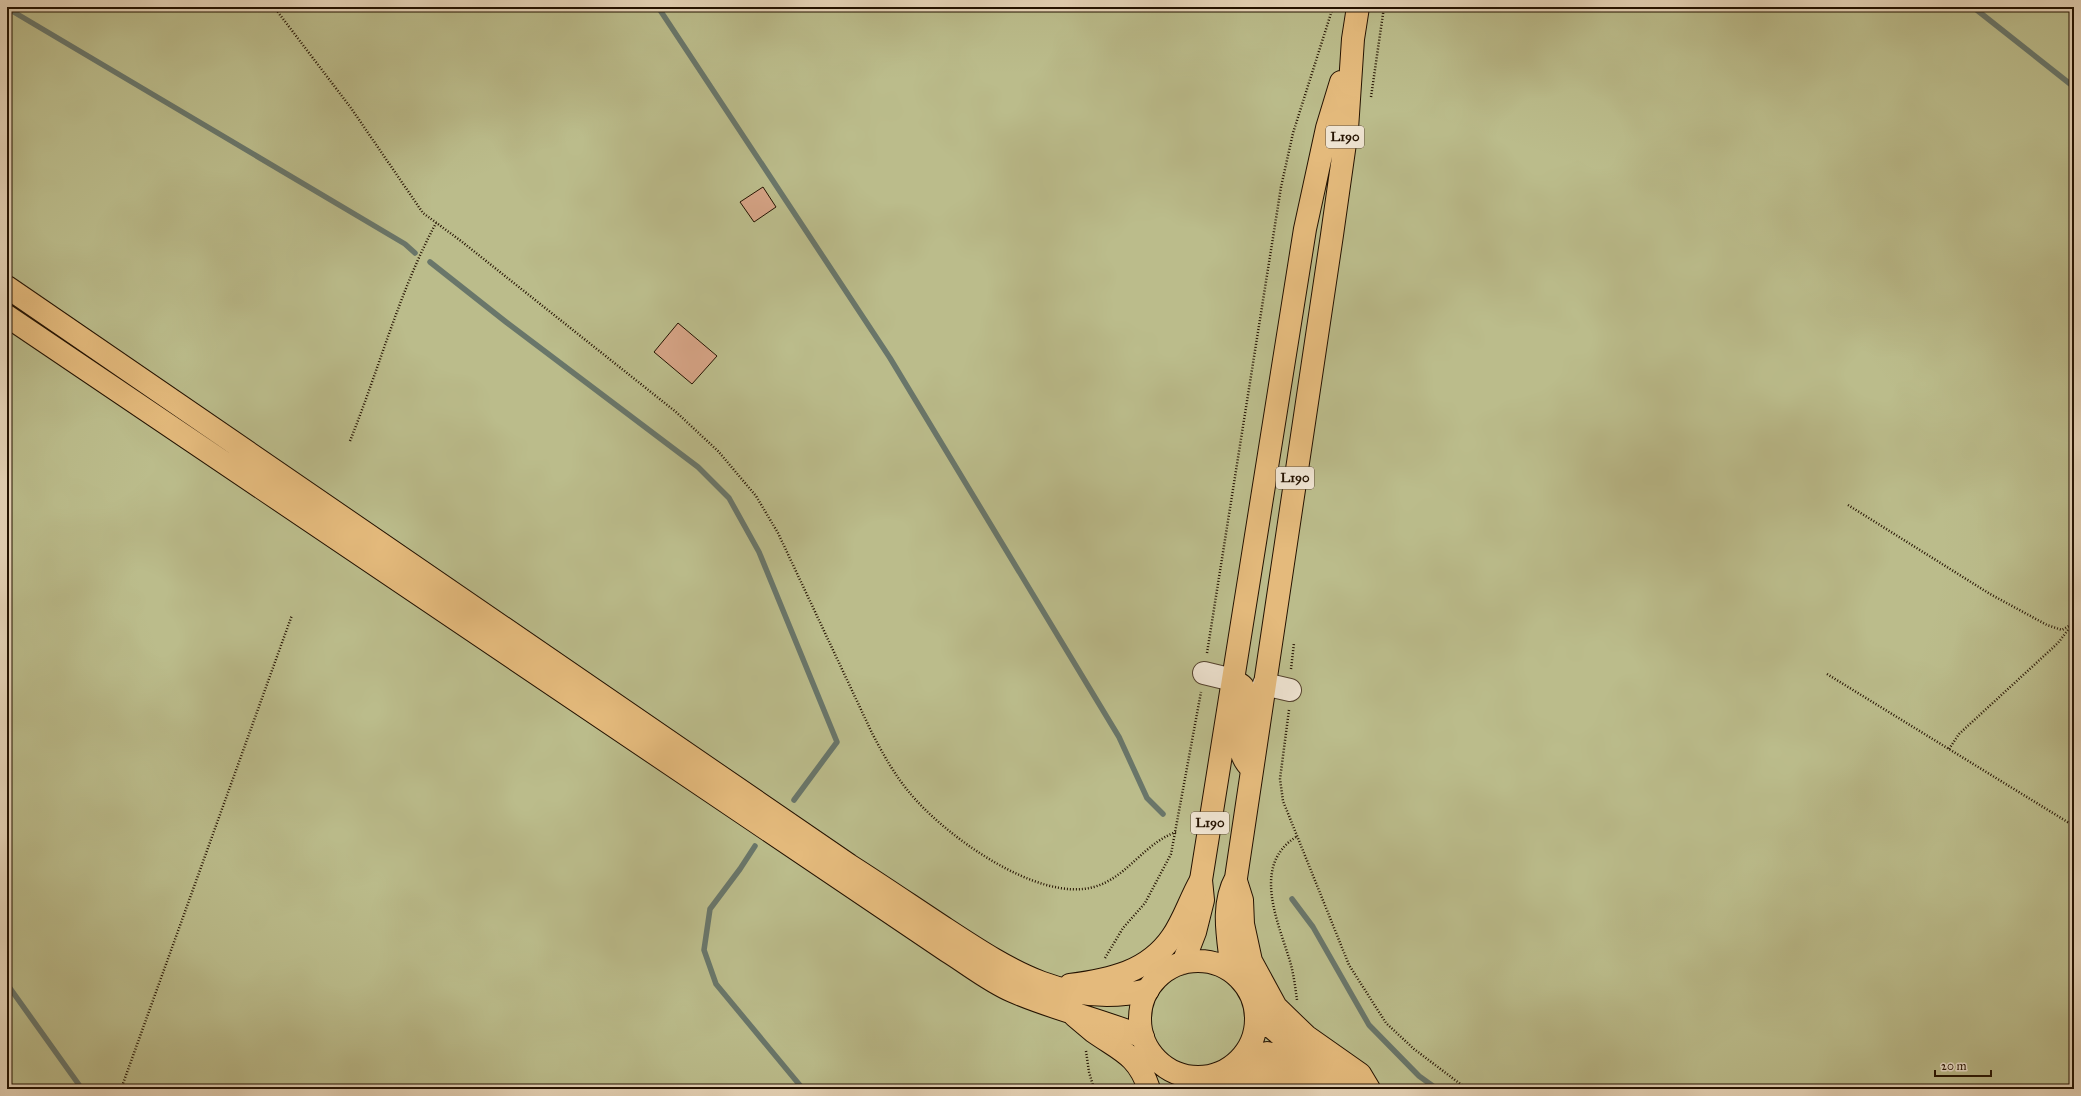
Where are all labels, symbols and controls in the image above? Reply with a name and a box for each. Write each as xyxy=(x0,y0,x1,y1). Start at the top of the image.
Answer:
road number: L190 xyxy=(1326,126,1364,148)
road number: L190 xyxy=(1276,467,1314,489)
road number: L190 xyxy=(1191,812,1229,834)
scale bar xyxy=(1935,1052,1991,1078)
text: 20 m xyxy=(1941,1059,1967,1073)

